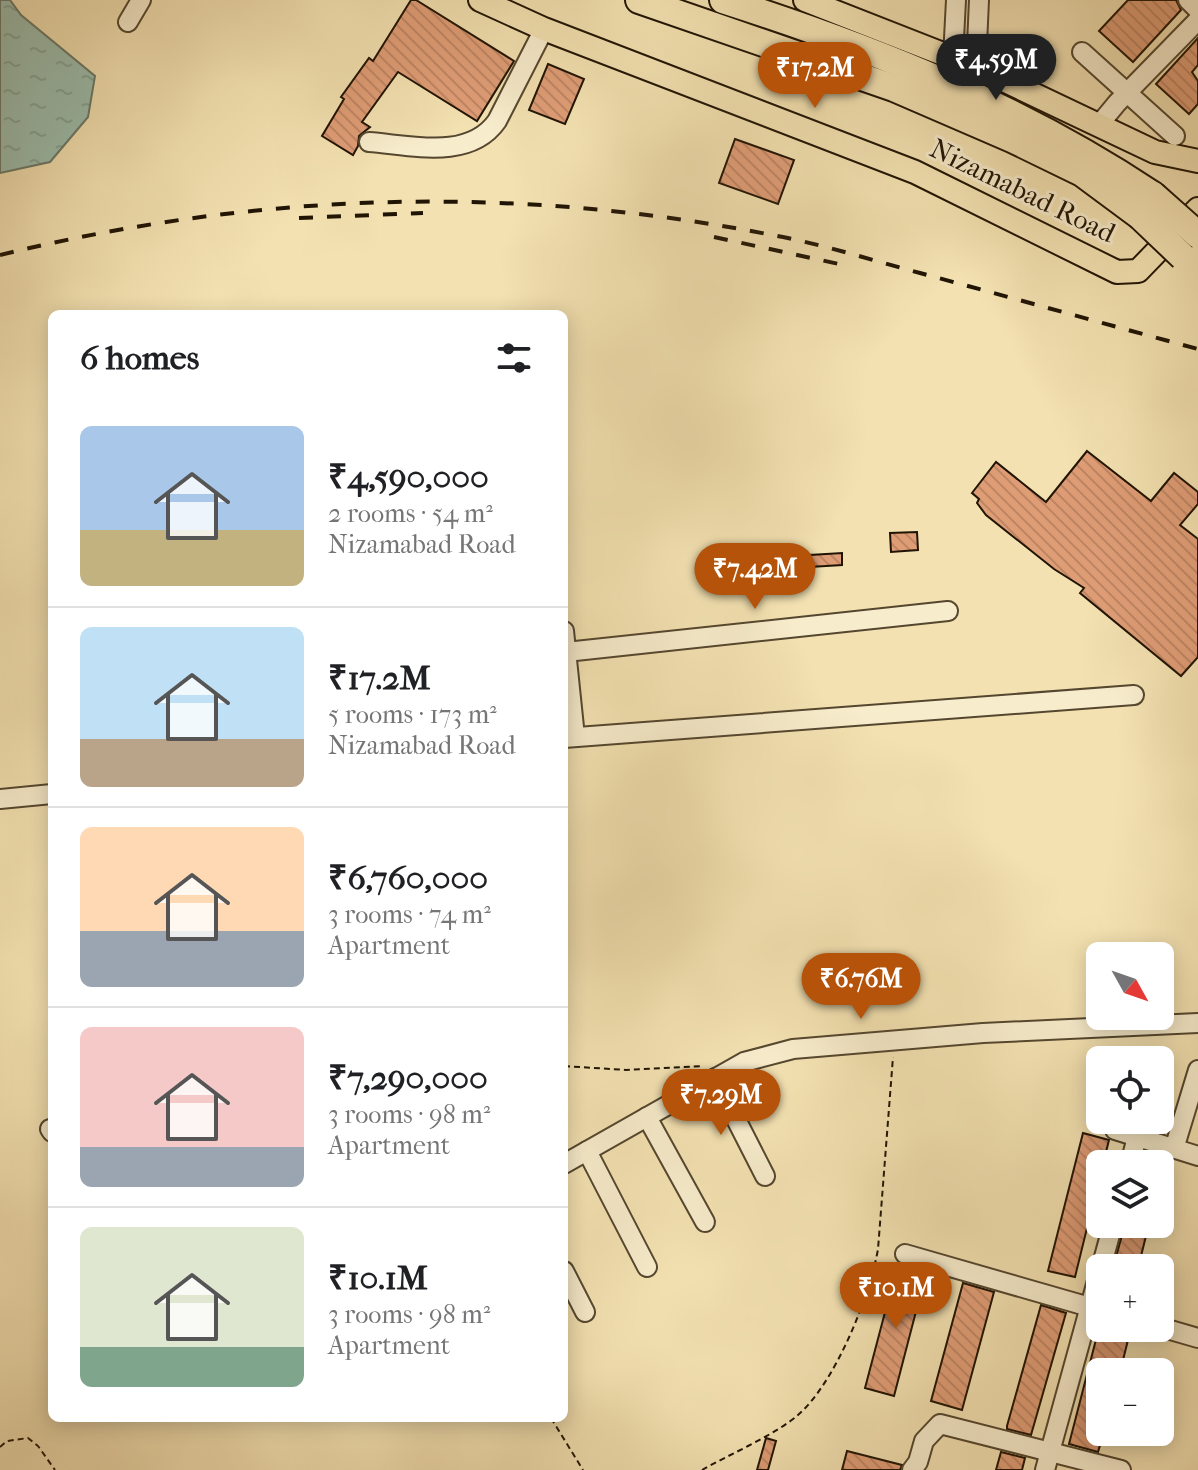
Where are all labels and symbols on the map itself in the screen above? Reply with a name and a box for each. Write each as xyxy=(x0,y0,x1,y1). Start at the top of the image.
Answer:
pin: ₹4.59M xyxy=(931,34,1061,102)
pin: ₹17.2M xyxy=(750,42,880,110)
street label: Nizamabad Road xyxy=(925,131,1121,250)
pin: ₹7.42M xyxy=(690,543,820,611)
north arrow xyxy=(1086,942,1174,1030)
pin: ₹6.76M xyxy=(796,953,926,1021)
pin: ₹7.29M xyxy=(656,1069,786,1137)
pin: ₹10.1M xyxy=(831,1262,961,1330)

